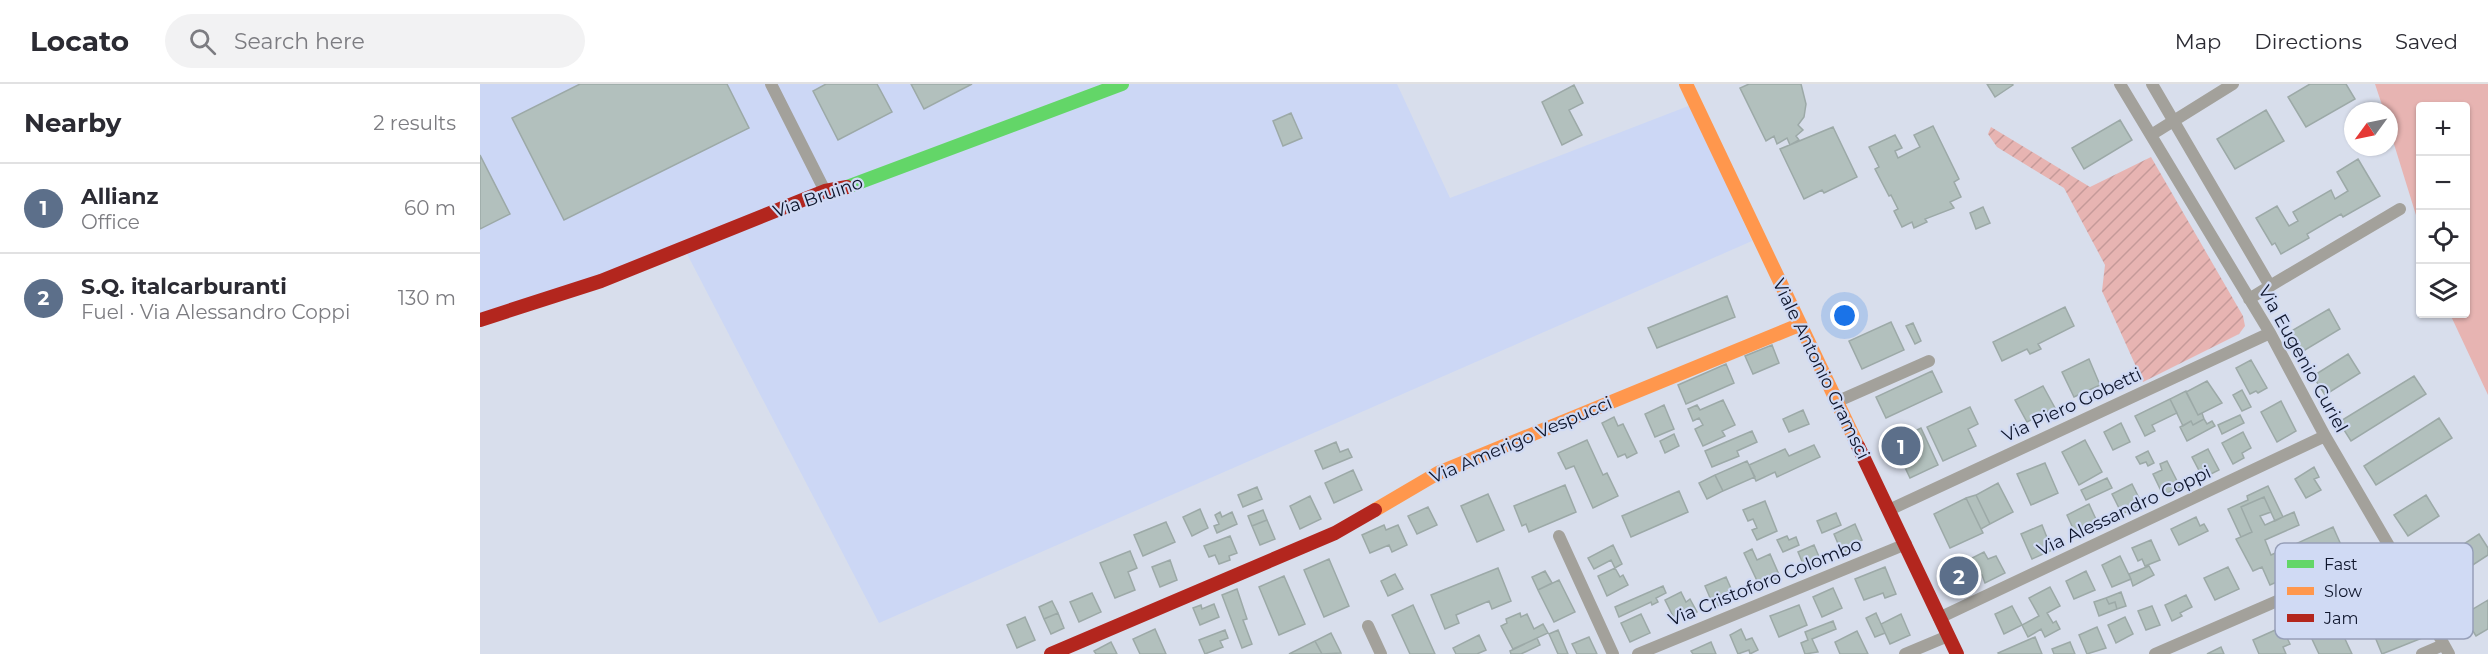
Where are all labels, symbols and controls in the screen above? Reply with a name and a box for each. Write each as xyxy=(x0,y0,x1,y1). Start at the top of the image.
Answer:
search box xyxy=(165,14,585,68)
text: Locato xyxy=(30,24,129,58)
icon: search xyxy=(186,25,219,58)
text: Search here xyxy=(234,28,365,55)
text: Map xyxy=(2175,29,2221,54)
text: Directions xyxy=(2254,29,2362,54)
text: Saved xyxy=(2395,29,2458,54)
north arrow xyxy=(2344,102,2398,156)
map controls xyxy=(2416,102,2470,318)
button: + xyxy=(2416,102,2470,156)
text: Nearby xyxy=(24,107,121,139)
text: 2 results xyxy=(373,111,456,135)
button: − xyxy=(2416,156,2470,210)
street label: Via Bruino xyxy=(770,171,866,223)
text: Allianz xyxy=(81,183,158,210)
text: 1 xyxy=(40,196,47,220)
text: 60 m xyxy=(404,196,456,220)
text: Office xyxy=(81,210,140,234)
button: locate xyxy=(2416,210,2470,264)
button: layers xyxy=(2416,264,2470,318)
text: S.Q. italcarburanti xyxy=(81,273,287,300)
street label: Viale Antonio Gramsci xyxy=(1768,275,1874,463)
street label: Via Eugenio Curiel xyxy=(2253,282,2353,436)
text: 2 xyxy=(38,286,49,310)
text: 130 m xyxy=(398,286,456,310)
text: Fuel · Via Alessandro Coppi xyxy=(81,300,350,324)
your location xyxy=(1830,301,1859,330)
street label: Via Piero Gobetti xyxy=(1999,363,2145,447)
street label: Via Amerigo Vespucci xyxy=(1427,392,1615,488)
pin: 1 xyxy=(1882,424,1920,469)
street label: Via Alessandro Coppi xyxy=(2033,461,2215,561)
street label: Via Cristoforo Colombo xyxy=(1665,533,1865,631)
legend xyxy=(2275,543,2473,639)
pin: 2 xyxy=(1940,554,1978,598)
text: Fast xyxy=(2324,555,2358,574)
text: Slow xyxy=(2324,582,2362,601)
text: Jam xyxy=(2323,609,2358,628)

